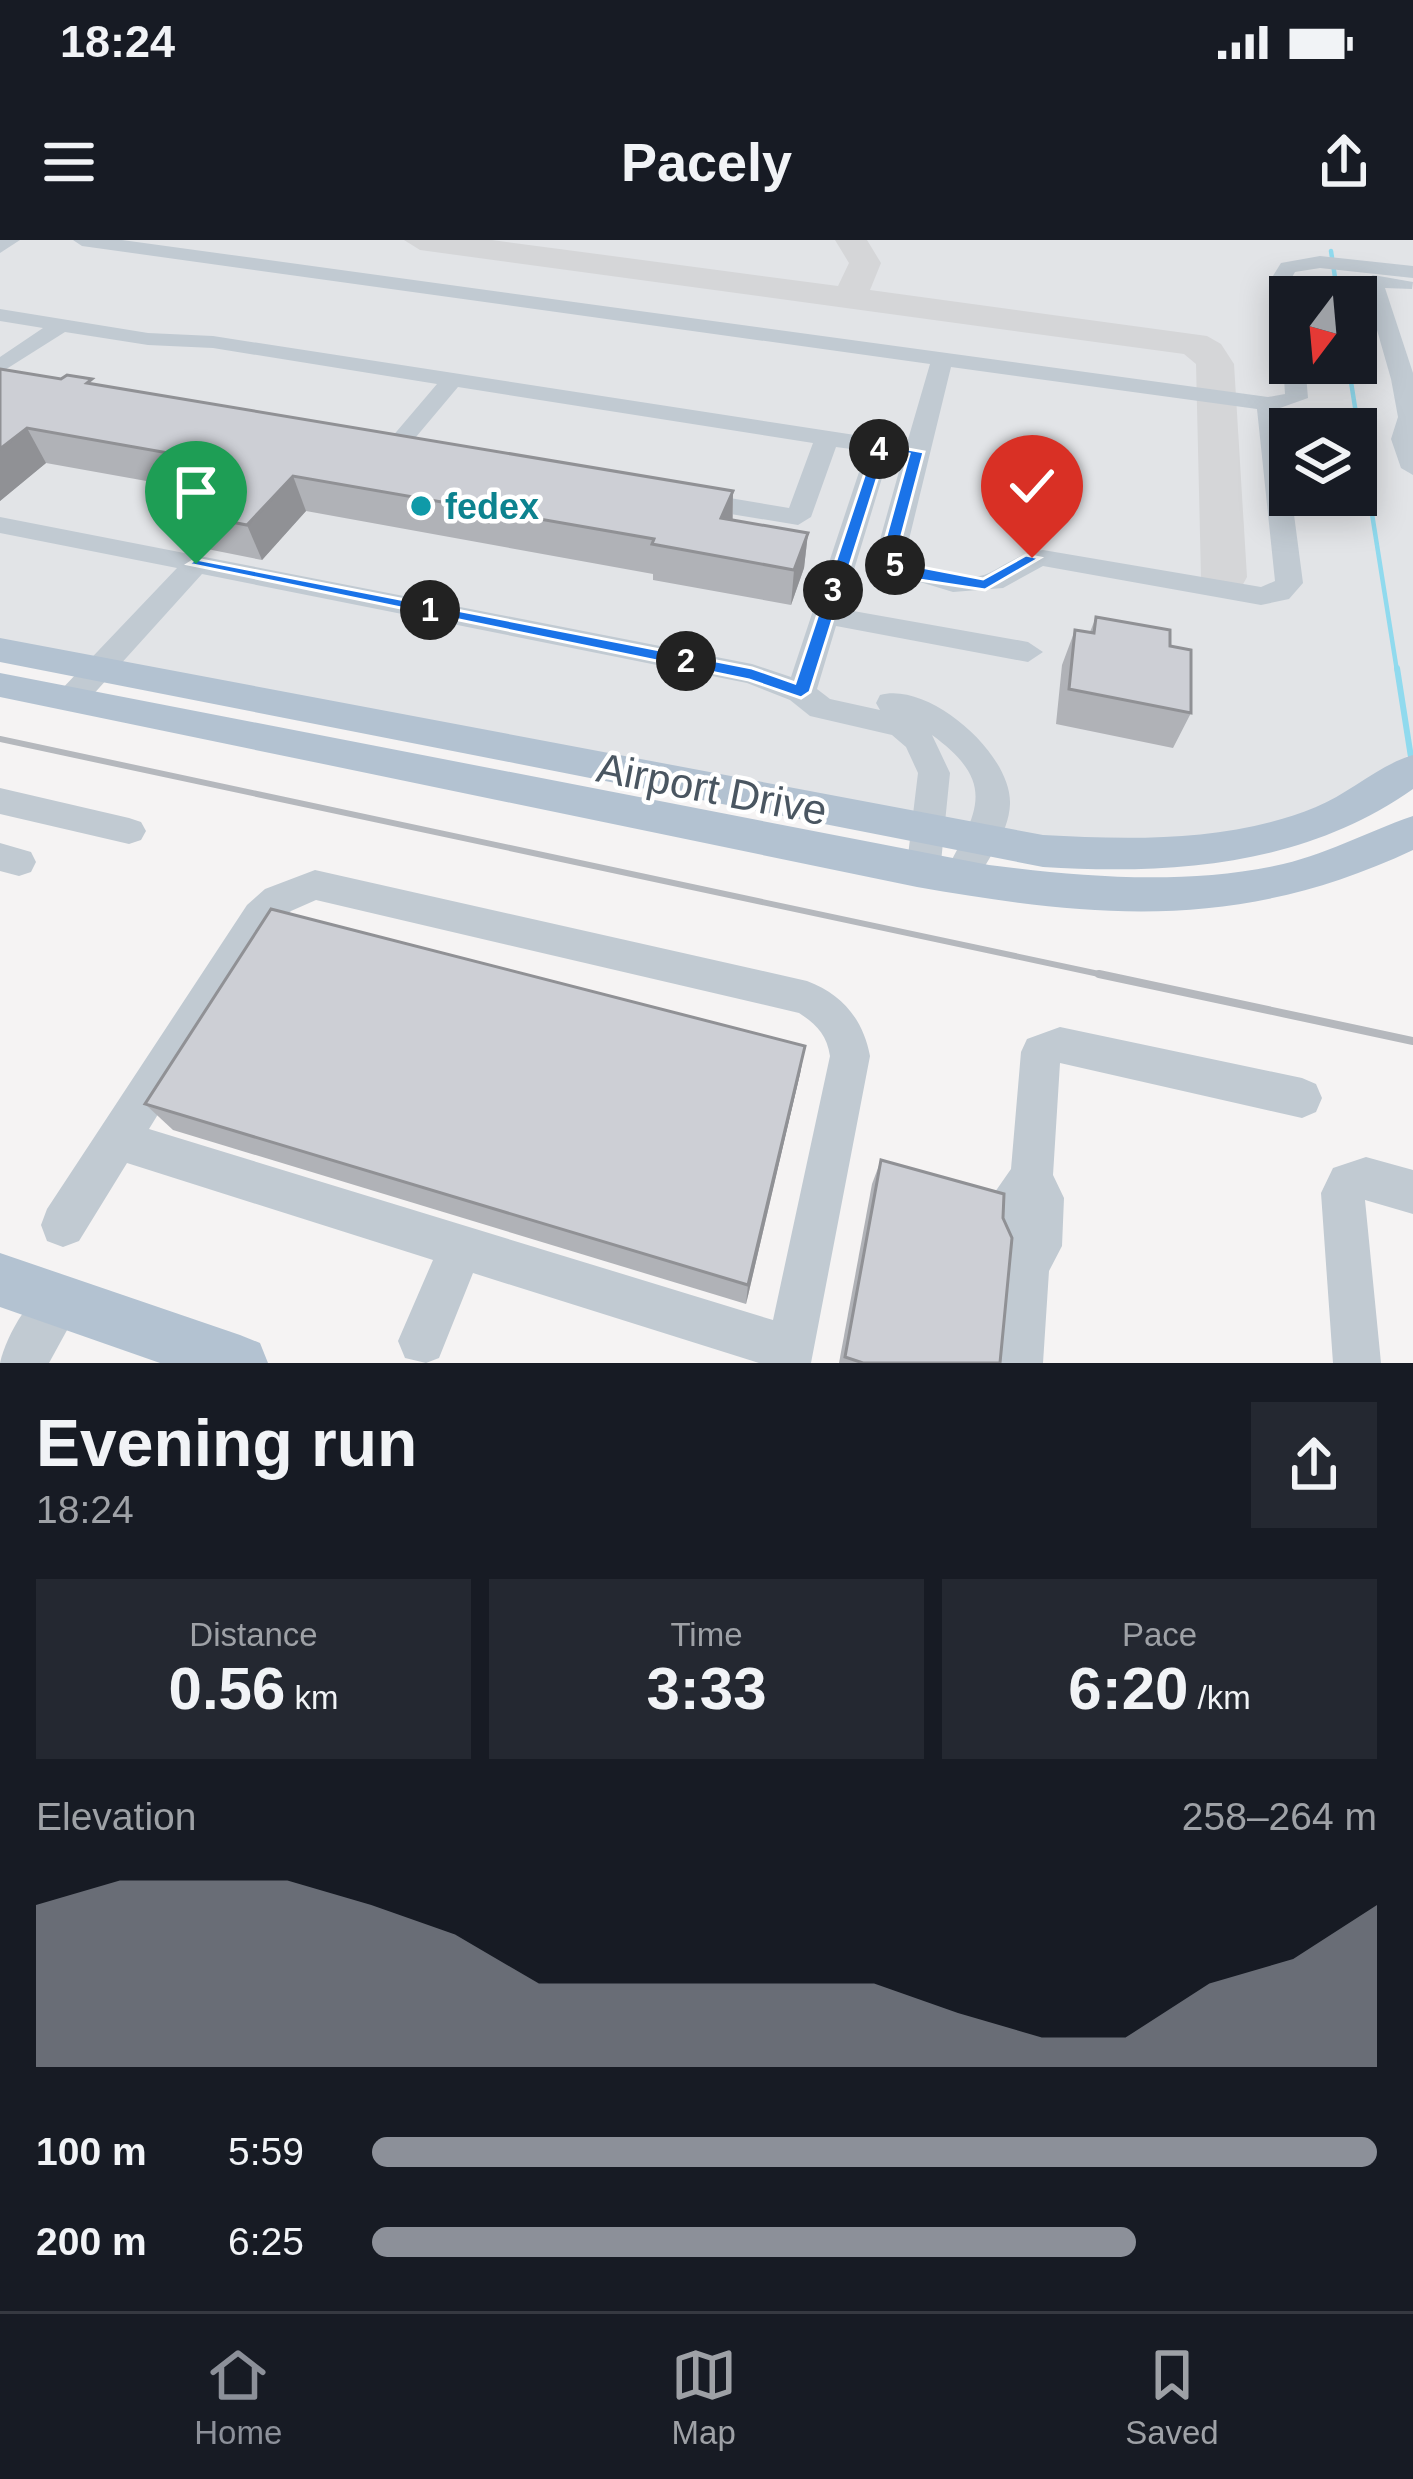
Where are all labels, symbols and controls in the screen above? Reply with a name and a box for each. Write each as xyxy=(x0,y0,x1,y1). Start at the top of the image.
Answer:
text: 18:24 xyxy=(60,16,175,67)
icon: menu xyxy=(36,129,102,195)
icon: share xyxy=(1311,129,1377,195)
text: Pacely xyxy=(621,132,792,192)
north arrow xyxy=(1269,276,1377,384)
map controls xyxy=(1269,276,1377,516)
button: layers xyxy=(1269,408,1377,516)
pin: 4 xyxy=(849,419,909,479)
text: 4 xyxy=(870,430,888,467)
pin xyxy=(981,435,1083,558)
pin xyxy=(145,441,247,564)
icon: check xyxy=(999,453,1065,519)
icon: arrive xyxy=(163,459,229,525)
place label: fedex xyxy=(445,486,539,527)
marker: fedex xyxy=(408,493,434,519)
pin: 5 xyxy=(865,535,925,595)
text: 5 xyxy=(886,546,904,583)
pin: 3 xyxy=(803,560,863,620)
text: 3 xyxy=(824,571,842,608)
pin: 1 xyxy=(400,580,460,640)
text: 1 xyxy=(421,591,439,628)
pin: 2 xyxy=(656,631,716,691)
text: 2 xyxy=(677,642,695,679)
street label: Airport Drive xyxy=(593,744,831,834)
button: share xyxy=(1251,1402,1377,1528)
text: Evening run xyxy=(36,1406,417,1480)
text: 18:24 xyxy=(36,1488,134,1531)
text: Distance xyxy=(189,1616,318,1653)
text: Time xyxy=(670,1616,743,1653)
text: Pace xyxy=(1122,1616,1197,1653)
text: 0.56 xyxy=(169,1655,285,1722)
text: 3:33 xyxy=(646,1655,767,1722)
text: 6:20 xyxy=(1068,1655,1188,1722)
text: km xyxy=(285,1679,338,1716)
text: /km xyxy=(1188,1679,1251,1716)
text: Elevation xyxy=(36,1795,196,1838)
text: 258–264 m xyxy=(1182,1795,1377,1838)
text: 100 m xyxy=(36,2130,147,2173)
text: 5:59 xyxy=(228,2130,304,2173)
text: 200 m xyxy=(36,2220,147,2263)
text: 6:25 xyxy=(228,2220,304,2263)
tab: Home xyxy=(194,2342,282,2452)
tab: Map xyxy=(671,2342,737,2452)
tab: Saved xyxy=(1125,2342,1219,2452)

